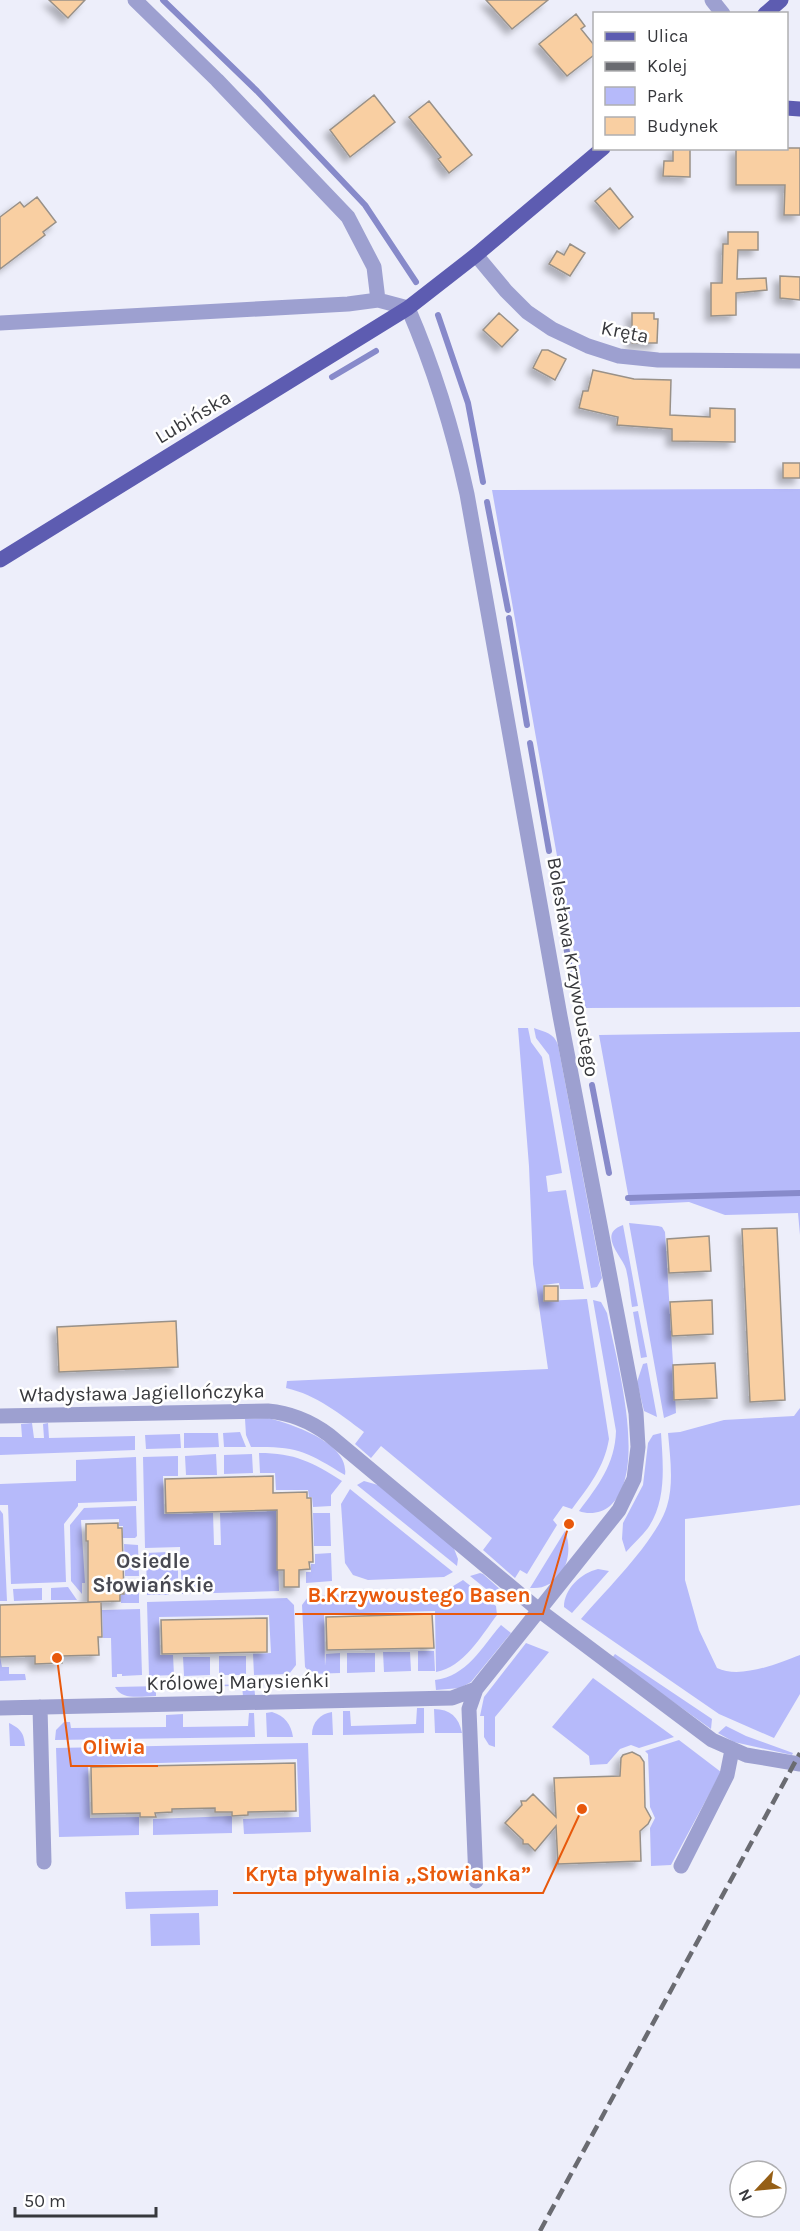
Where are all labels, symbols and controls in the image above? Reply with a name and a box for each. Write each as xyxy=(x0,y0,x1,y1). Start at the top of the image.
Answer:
legend xyxy=(593,12,788,150)
text: Ulica xyxy=(647,25,688,47)
text: Kolej xyxy=(647,55,688,77)
text: Park xyxy=(647,85,684,107)
text: Budynek xyxy=(647,115,718,137)
street label: Kręta xyxy=(599,316,651,348)
street label: Lubińska xyxy=(151,385,235,449)
street label: Bolesława Krzywoustego xyxy=(542,855,604,1079)
street label: Władysława Jagiellończyka xyxy=(19,1379,265,1407)
district label: Osiedle Słowiańskie xyxy=(92,1549,214,1597)
callout: B.Krzywoustego Basen xyxy=(295,1575,543,1614)
text: B.Krzywoustego Basen xyxy=(307,1583,531,1607)
street label: Królowej Marysieńki xyxy=(146,1669,330,1695)
callout: Oliwia xyxy=(71,1727,158,1766)
text: Oliwia xyxy=(83,1735,145,1759)
callout: Kryta pływalnia „Słowianka” xyxy=(233,1854,543,1893)
text: Kryta pływalnia „Słowianka” xyxy=(245,1862,531,1886)
north arrow xyxy=(728,2159,788,2219)
scale bar xyxy=(15,2180,156,2218)
text: N xyxy=(734,2186,756,2205)
text: 50 m xyxy=(24,2190,66,2212)

